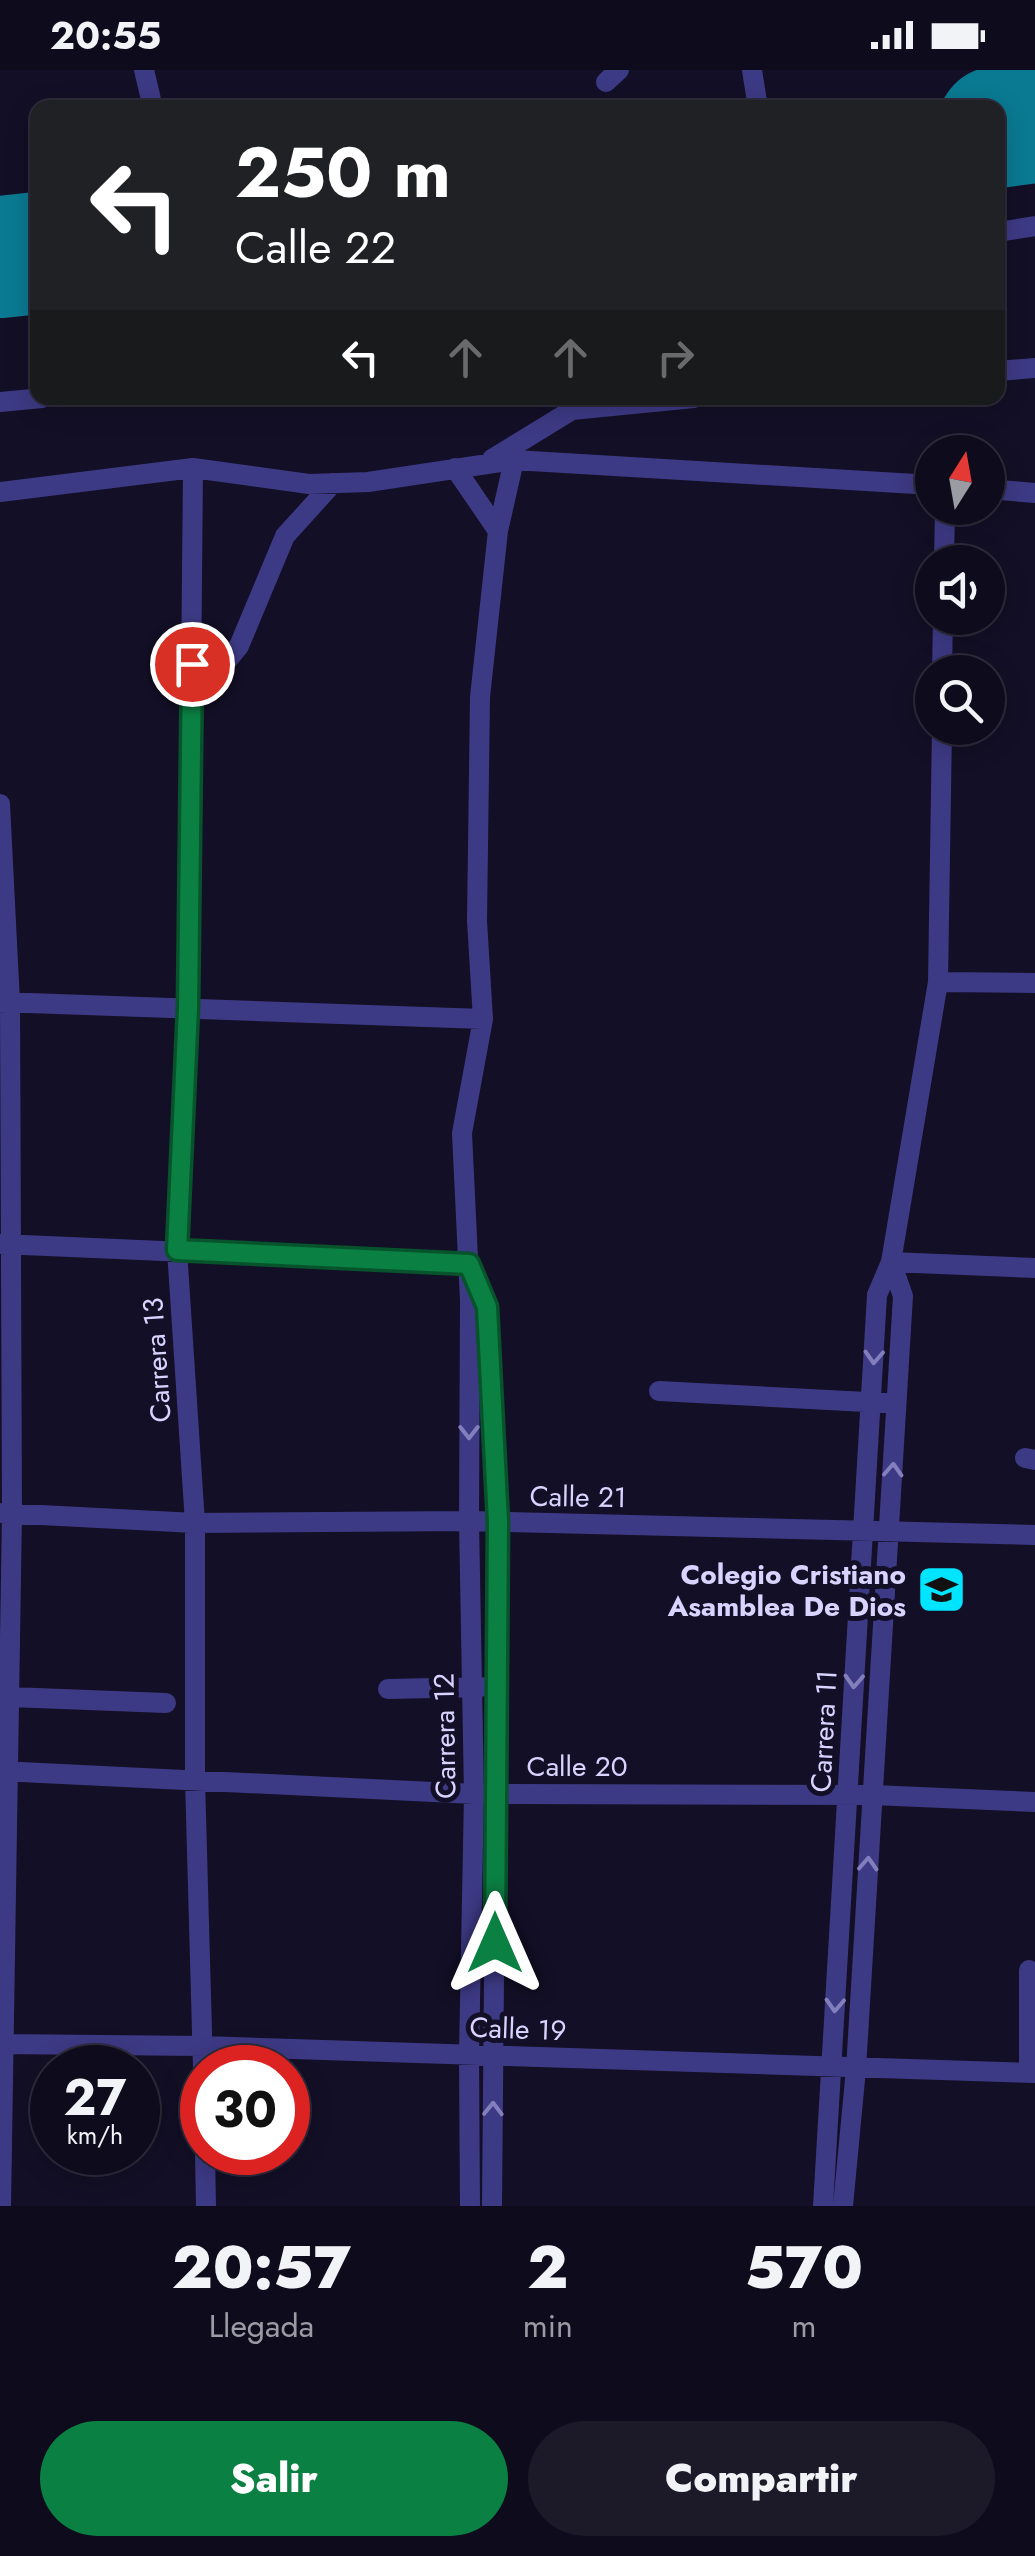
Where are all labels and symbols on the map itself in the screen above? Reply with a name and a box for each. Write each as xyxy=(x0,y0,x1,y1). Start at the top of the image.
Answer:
north arrow xyxy=(915,435,1005,525)
pin xyxy=(150,622,235,707)
street label: Carrera 13 xyxy=(132,1296,182,1424)
one-way arrow xyxy=(863,1349,885,1365)
one-way arrow xyxy=(458,1424,480,1440)
one-way arrow xyxy=(882,1462,903,1478)
street label: Calle 21 xyxy=(529,1476,627,1518)
place label: Colegio Cristiano Asamblea De Dios xyxy=(667,1554,906,1627)
school or university icon: Colegio Cristiano Asamblea De Dios xyxy=(915,1564,967,1616)
street label: Carrera 11 xyxy=(800,1669,848,1793)
street label: Carrera 12 xyxy=(423,1673,467,1799)
one-way arrow xyxy=(844,1673,865,1689)
street label: Calle 20 xyxy=(526,1746,628,1787)
one-way arrow xyxy=(857,1856,878,1872)
position arrow xyxy=(443,1891,547,1995)
one-way arrow xyxy=(825,1998,846,2014)
street label: Calle 19 xyxy=(469,2007,567,2051)
speed limit sign: 30 xyxy=(180,2045,310,2175)
one-way arrow xyxy=(483,2100,504,2116)

